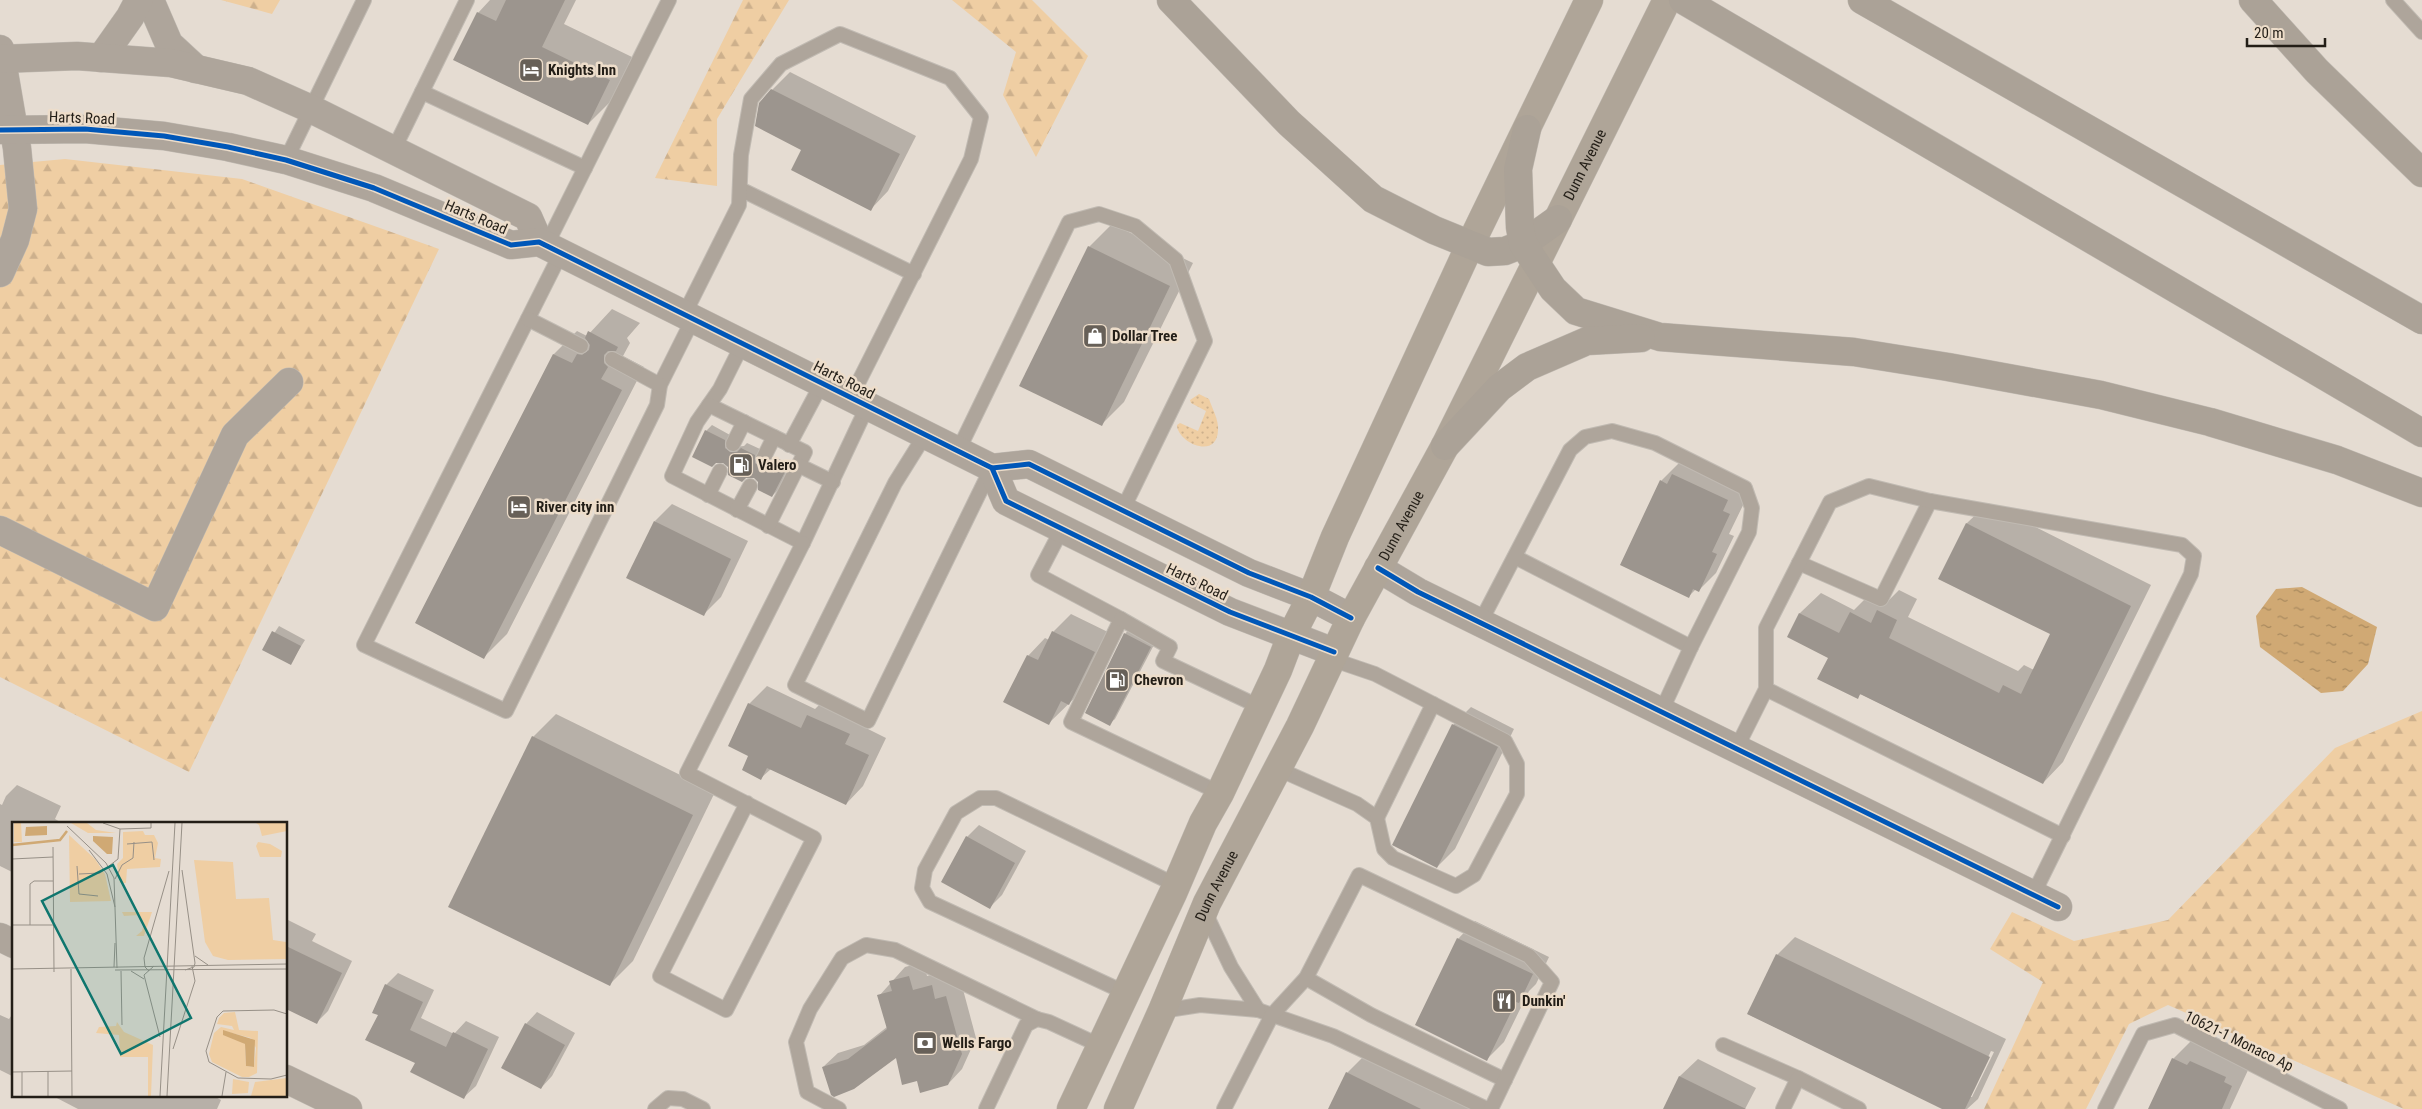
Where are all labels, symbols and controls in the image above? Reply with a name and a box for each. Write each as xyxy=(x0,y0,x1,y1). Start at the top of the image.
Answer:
scale bar xyxy=(2247,15,2324,47)
text: 20 m xyxy=(2254,24,2284,42)
hotel icon: Knights Inn xyxy=(518,57,544,83)
place label: Knights Inn xyxy=(548,61,616,79)
street label: Harts Road xyxy=(49,108,115,128)
street label: Dunn Avenue xyxy=(1560,126,1610,203)
street label: Harts Road xyxy=(442,196,510,238)
shop icon: Dollar Tree xyxy=(1082,323,1108,349)
place label: Dollar Tree xyxy=(1112,327,1177,345)
street label: Harts Road xyxy=(810,357,878,403)
fuel station icon: Valero xyxy=(728,452,754,478)
place label: Valero xyxy=(758,456,797,474)
street label: Dunn Avenue xyxy=(1375,488,1428,564)
hotel icon: River city inn xyxy=(506,494,532,520)
place label: River city inn xyxy=(536,498,614,516)
street label: Harts Road xyxy=(1163,559,1231,605)
fuel station icon: Chevron xyxy=(1104,667,1130,693)
place label: Chevron xyxy=(1134,671,1183,689)
inset map xyxy=(12,822,288,1096)
street label: Dunn Avenue xyxy=(1191,847,1242,924)
restaurant icon: Dunkin' xyxy=(1491,988,1517,1014)
place label: Dunkin' xyxy=(1522,992,1566,1010)
street label: 10621-1 Monaco Ap xyxy=(2182,1007,2296,1075)
bank icon: Wells Fargo xyxy=(912,1030,938,1056)
place label: Wells Fargo xyxy=(942,1034,1012,1052)

